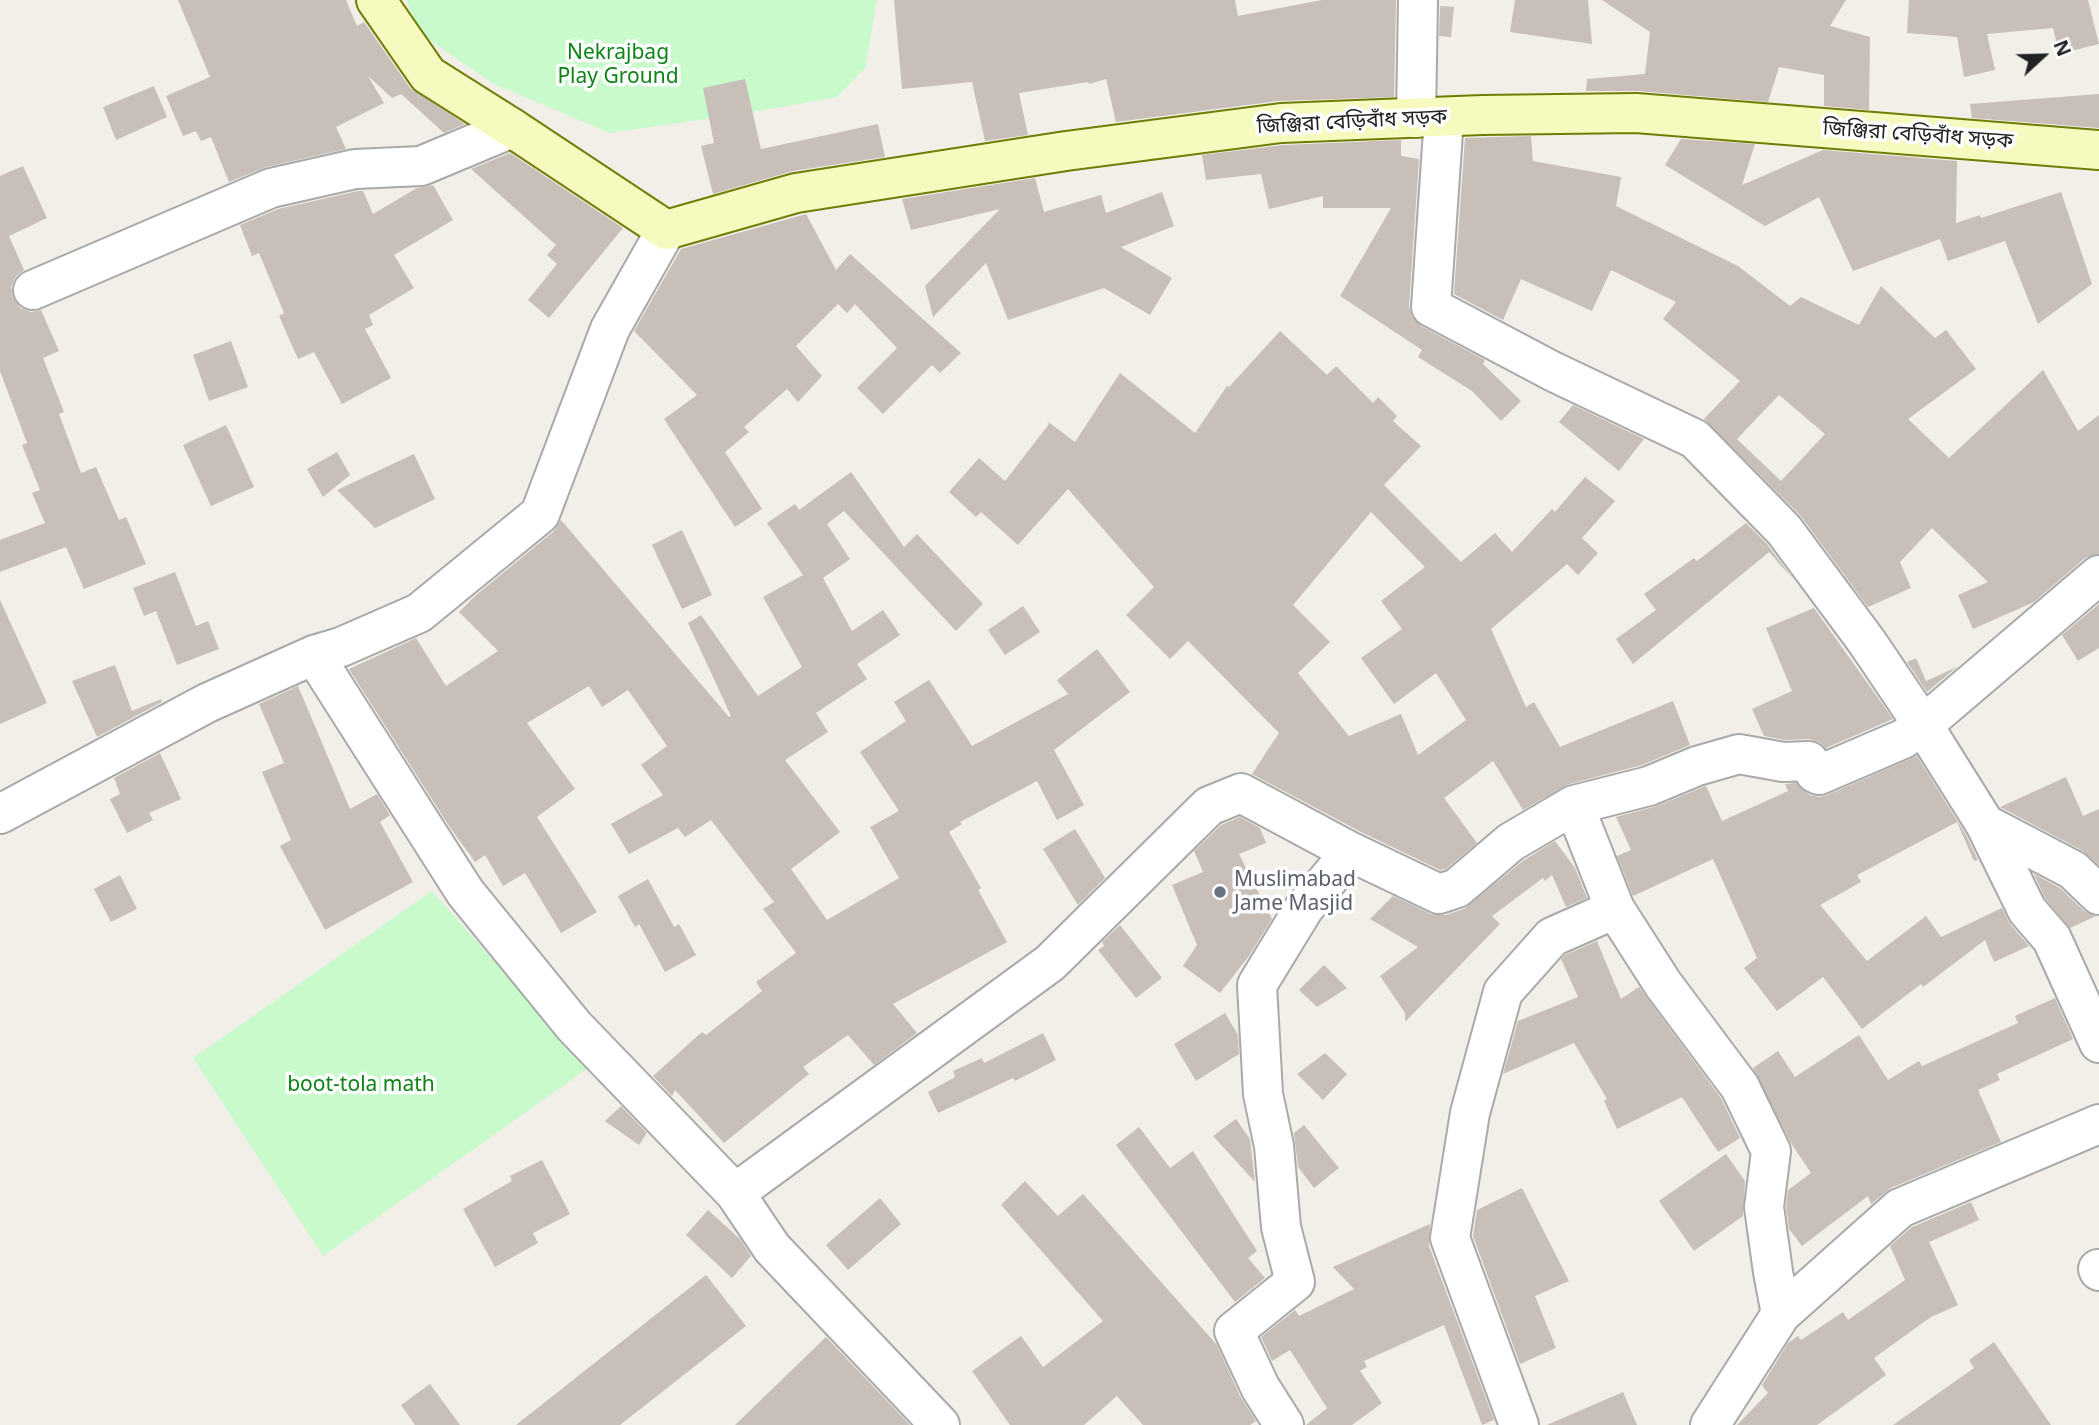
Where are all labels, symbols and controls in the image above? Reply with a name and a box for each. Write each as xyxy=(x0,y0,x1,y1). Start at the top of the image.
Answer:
north arrow xyxy=(2008,21,2078,91)
text: N xyxy=(2048,36,2077,60)
park label: Nekrajbag Play Ground xyxy=(557,40,679,90)
street label: জিঞ্জিরা বেড়িবাঁধ সড়ক xyxy=(1256,104,1448,140)
street label: জিঞ্জিরা বেড়িবাঁধ সড়ক xyxy=(1822,116,2014,154)
place label: Muslimabad Jame Masjid xyxy=(1234,867,1356,917)
marker: Muslimabad Jame Masjid xyxy=(1212,884,1228,900)
park label: boot-tola math xyxy=(287,1072,435,1098)

